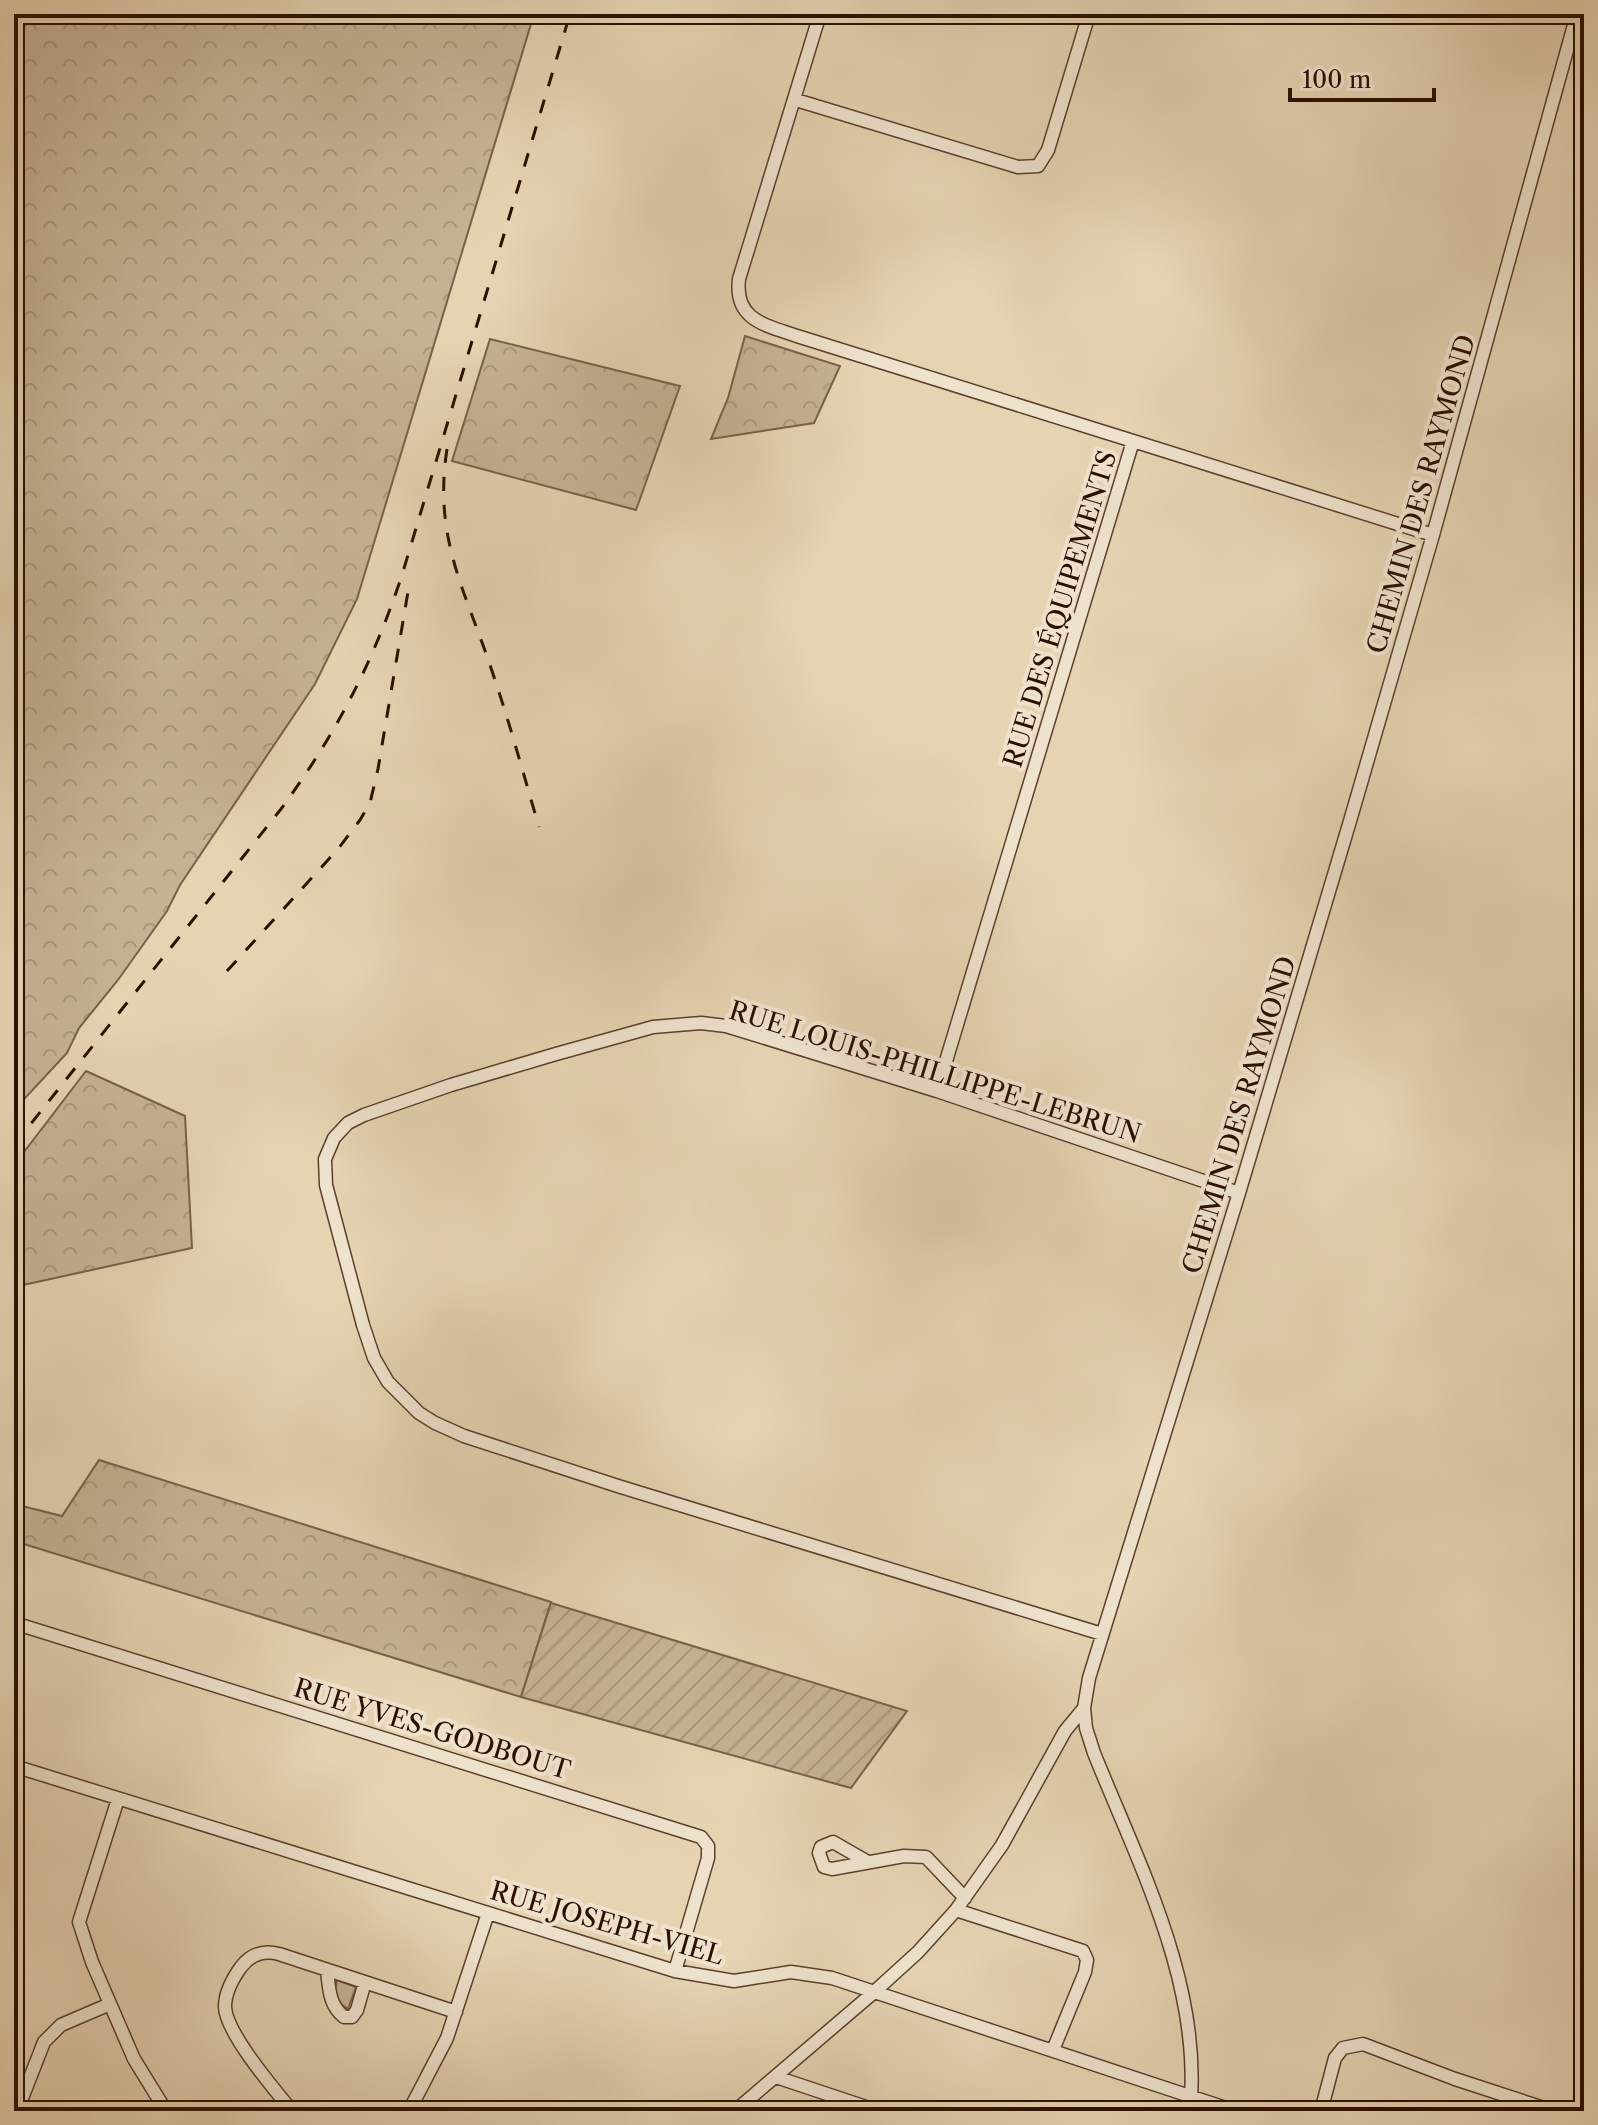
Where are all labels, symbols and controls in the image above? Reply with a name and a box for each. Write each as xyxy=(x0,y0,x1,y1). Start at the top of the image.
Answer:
scale bar xyxy=(1290,52,1434,102)
text: 100 m xyxy=(1302,65,1371,94)
street label: CHEMIN DES RAYMOND xyxy=(1360,331,1482,657)
street label: RUE DES ÉQUIPEMENTS xyxy=(997,447,1123,771)
street label: CHEMIN DES RAYMOND xyxy=(1175,952,1303,1278)
street label: RUE LOUIS-PHILLIPPE-LEBRUN xyxy=(725,994,1145,1150)
street label: RUE YVES-GODBOUT xyxy=(290,1672,575,1786)
street label: RUE JOSEPH-VIEL xyxy=(487,1874,727,1972)

